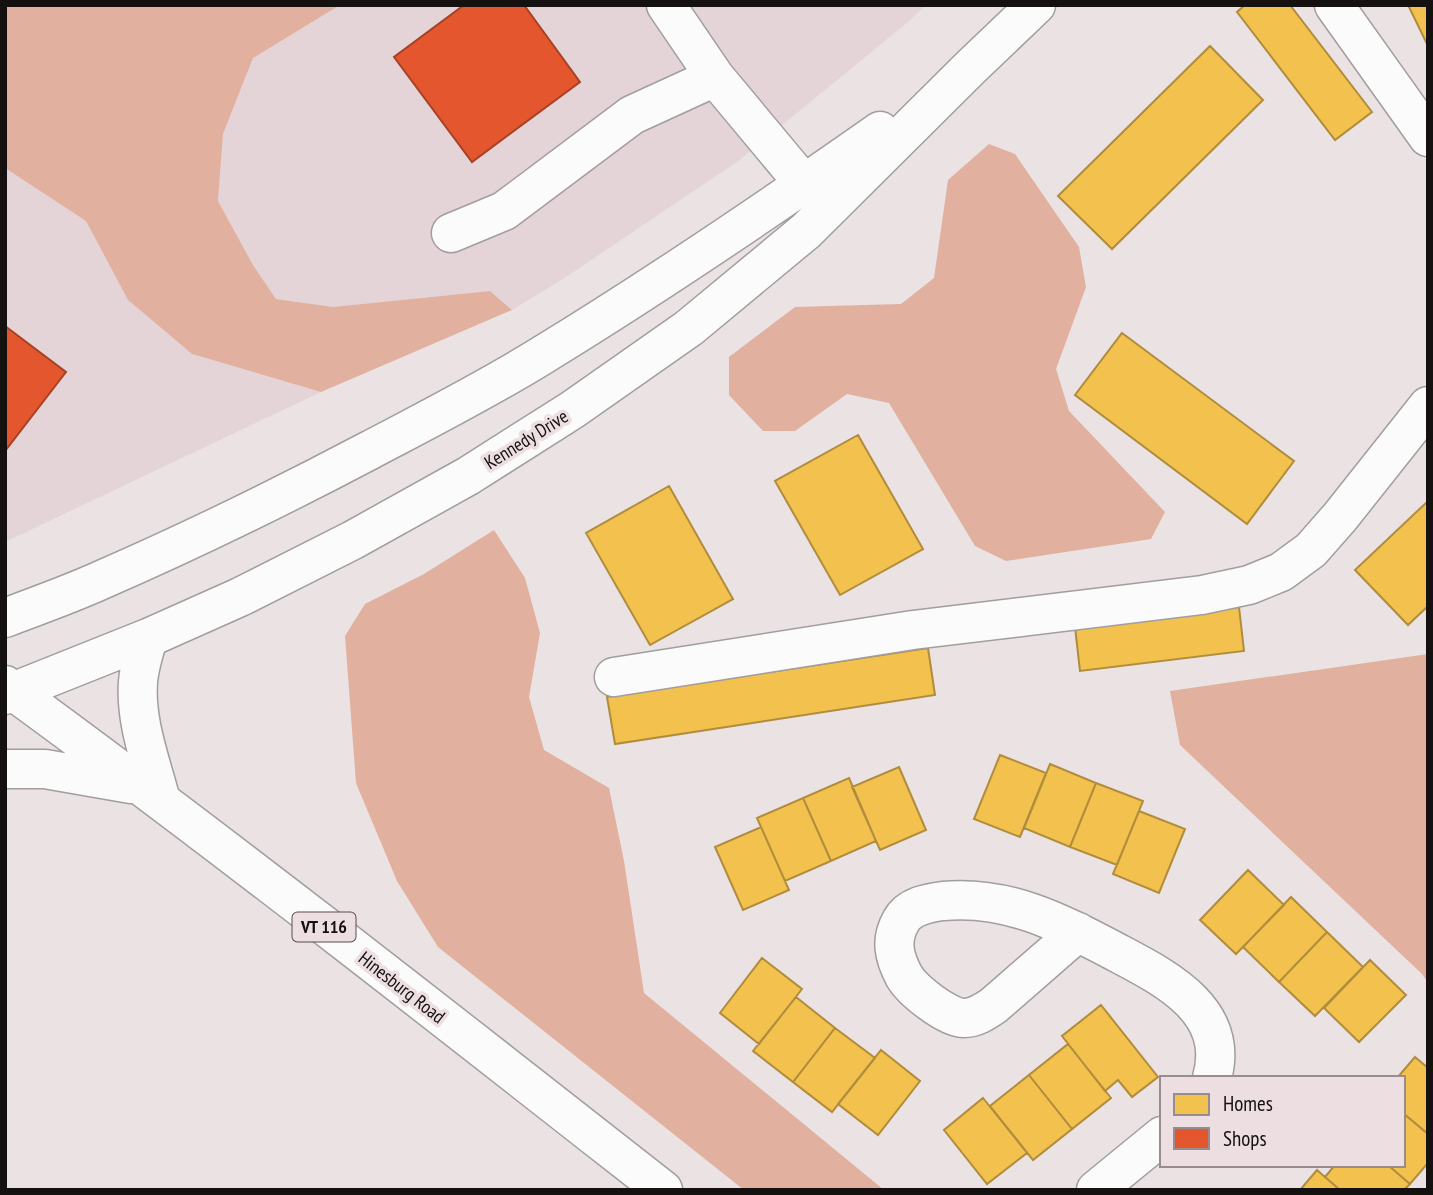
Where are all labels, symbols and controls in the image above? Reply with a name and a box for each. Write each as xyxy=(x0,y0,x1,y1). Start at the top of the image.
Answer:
street label: Kennedy Drive xyxy=(480,404,573,474)
road number: VT 116 xyxy=(292,912,356,942)
street label: Hinesburg Road xyxy=(354,946,450,1028)
legend xyxy=(1160,1076,1405,1167)
text: Homes xyxy=(1223,1090,1273,1117)
text: Shops xyxy=(1223,1125,1267,1152)

